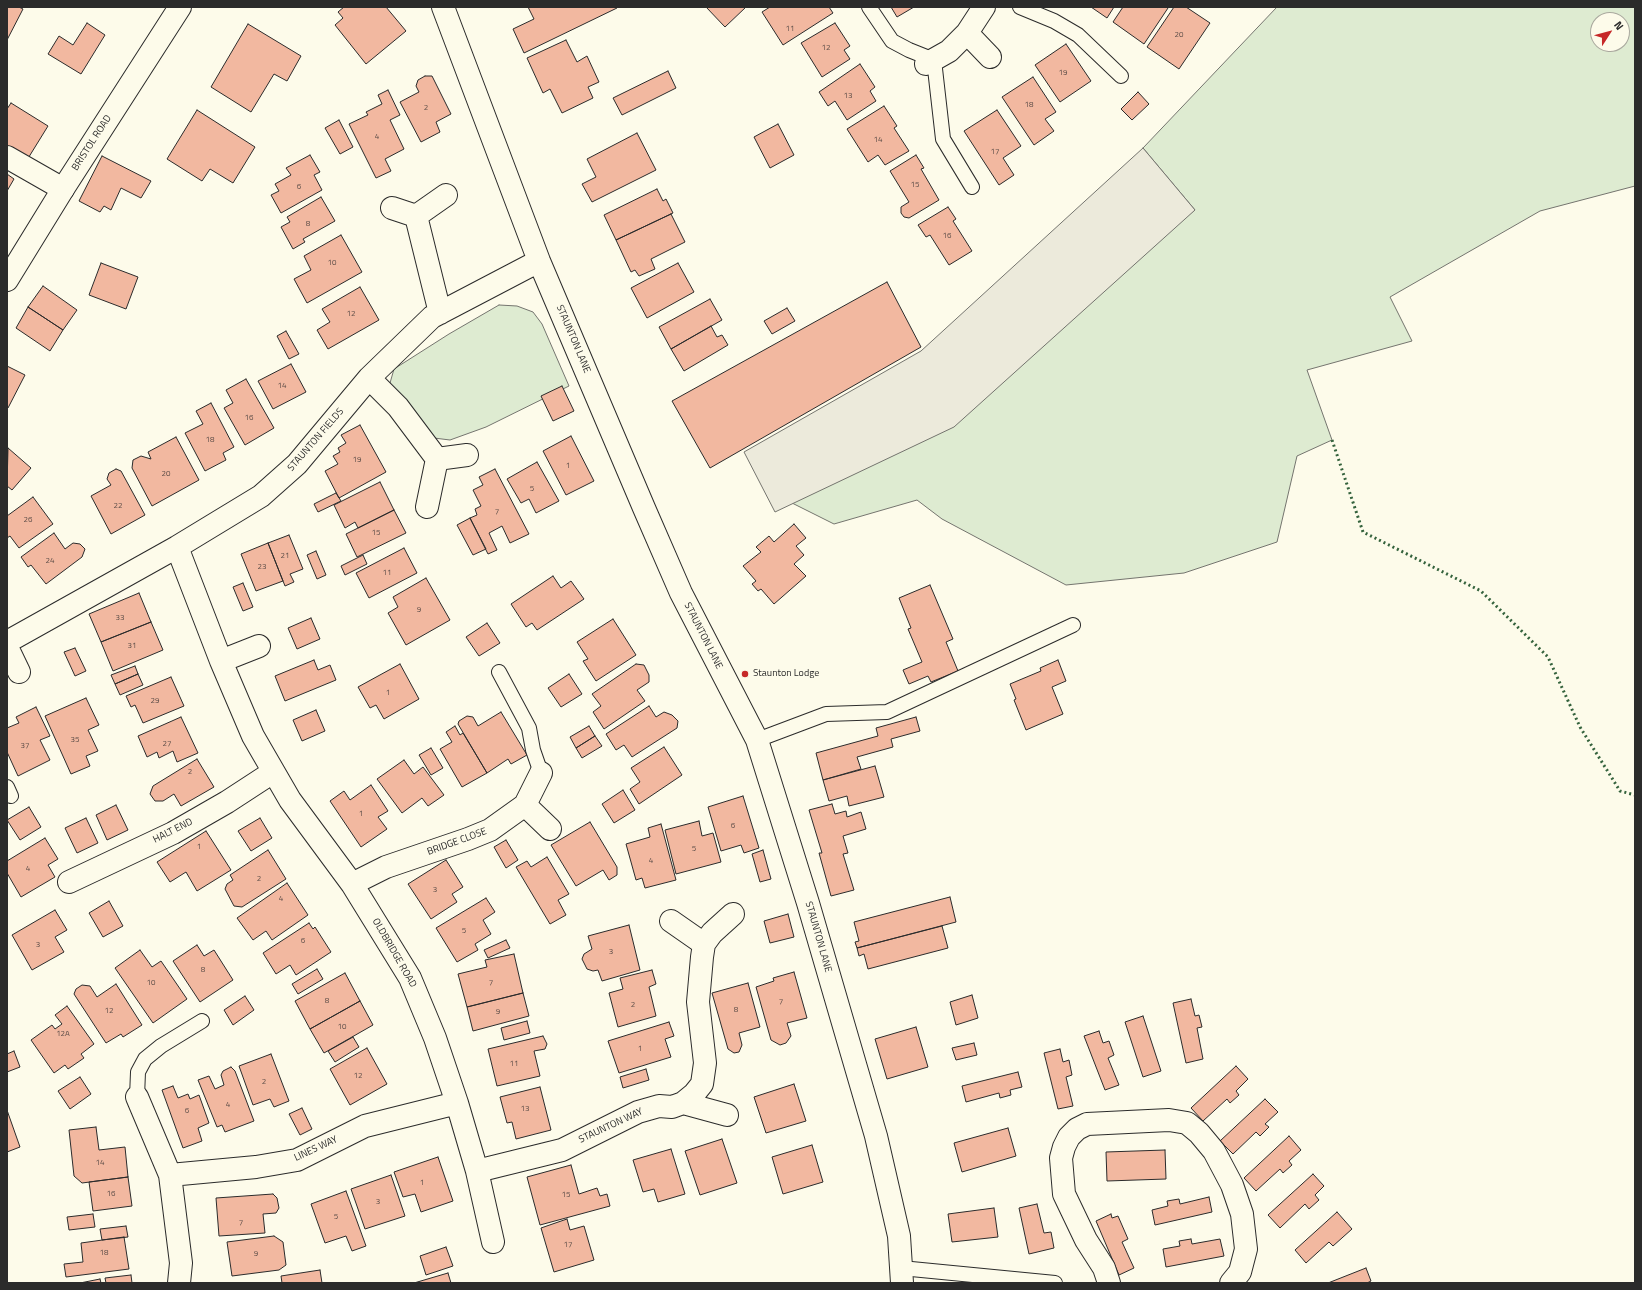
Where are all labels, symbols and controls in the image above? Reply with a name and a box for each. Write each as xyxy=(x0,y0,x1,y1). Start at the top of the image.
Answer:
north arrow xyxy=(1590,12,1630,52)
text: N xyxy=(1610,18,1628,33)
house number: 11 xyxy=(786,24,794,34)
house number: 20 xyxy=(1175,30,1183,40)
house number: 12 xyxy=(822,43,830,53)
house number: 19 xyxy=(1059,68,1067,78)
house number: 13 xyxy=(844,91,852,101)
house number: 18 xyxy=(1025,100,1033,110)
house number: 2 xyxy=(424,103,428,113)
street label: BRISTOL ROAD xyxy=(70,113,114,173)
house number: 4 xyxy=(375,132,379,142)
house number: 14 xyxy=(874,135,882,145)
house number: 17 xyxy=(991,147,999,157)
house number: 15 xyxy=(911,180,919,190)
house number: 6 xyxy=(297,182,301,192)
house number: 8 xyxy=(306,219,310,229)
house number: 16 xyxy=(943,231,951,241)
house number: 10 xyxy=(328,258,336,268)
street label: STAUNTON LANE xyxy=(553,303,593,375)
house number: 12 xyxy=(347,309,355,319)
house number: 14 xyxy=(278,381,286,391)
street label: STAUNTON FIELDS xyxy=(285,406,347,474)
house number: 16 xyxy=(245,413,253,423)
house number: 18 xyxy=(206,435,214,445)
house number: 19 xyxy=(353,455,361,465)
house number: 1 xyxy=(566,461,570,471)
house number: 20 xyxy=(162,469,170,479)
house number: 5 xyxy=(530,484,534,494)
house number: 22 xyxy=(114,501,122,511)
house number: 7 xyxy=(495,507,499,517)
house number: 26 xyxy=(24,515,32,525)
house number: 15 xyxy=(372,528,380,538)
house number: 21 xyxy=(281,551,289,561)
house number: 24 xyxy=(46,556,54,566)
house number: 23 xyxy=(258,562,266,572)
house number: 11 xyxy=(383,568,391,578)
street label: STAUNTON LANE xyxy=(681,601,725,671)
house number: 9 xyxy=(417,605,421,615)
house number: 33 xyxy=(116,613,124,623)
house number: 31 xyxy=(128,641,136,651)
place label: Staunton Lodge xyxy=(753,668,819,680)
marker: Staunton Lodge xyxy=(740,669,750,679)
house number: 1 xyxy=(386,688,390,698)
house number: 29 xyxy=(151,696,159,706)
house number: 35 xyxy=(71,735,79,745)
house number: 27 xyxy=(163,739,171,749)
house number: 37 xyxy=(21,741,29,751)
house number: 2 xyxy=(188,767,192,777)
house number: 1 xyxy=(359,809,363,819)
street label: HALT END xyxy=(151,816,195,846)
house number: 6 xyxy=(731,821,735,831)
street label: BRIDGE CLOSE xyxy=(425,826,489,858)
house number: 1 xyxy=(197,842,201,852)
house number: 5 xyxy=(692,844,696,854)
house number: 4 xyxy=(649,856,653,866)
house number: 4 xyxy=(26,864,30,874)
house number: 2 xyxy=(257,874,261,884)
house number: 3 xyxy=(433,885,437,895)
house number: 4 xyxy=(279,894,283,904)
street label: STAUNTON LANE xyxy=(802,900,834,974)
street label: OLDBRIDGE ROAD xyxy=(369,916,419,990)
house number: 5 xyxy=(462,926,466,936)
house number: 6 xyxy=(301,936,305,946)
house number: 3 xyxy=(36,940,40,950)
house number: 3 xyxy=(609,947,613,957)
house number: 8 xyxy=(201,965,205,975)
house number: 10 xyxy=(147,978,155,988)
house number: 7 xyxy=(489,978,493,988)
house number: 8 xyxy=(325,996,329,1006)
house number: 7 xyxy=(779,997,783,1007)
house number: 2 xyxy=(631,1000,635,1010)
house number: 8 xyxy=(734,1005,738,1015)
house number: 12 xyxy=(105,1006,113,1016)
house number: 9 xyxy=(496,1007,500,1017)
house number: 10 xyxy=(338,1022,346,1032)
house number: 12A xyxy=(56,1029,70,1039)
house number: 1 xyxy=(638,1044,642,1054)
house number: 11 xyxy=(510,1059,518,1069)
house number: 12 xyxy=(354,1071,362,1081)
house number: 2 xyxy=(262,1077,266,1087)
house number: 4 xyxy=(226,1100,230,1110)
house number: 13 xyxy=(521,1104,529,1114)
house number: 6 xyxy=(185,1106,189,1116)
street label: STAUNTON WAY xyxy=(577,1106,645,1146)
street label: LINES WAY xyxy=(292,1134,340,1164)
house number: 14 xyxy=(96,1158,104,1168)
house number: 1 xyxy=(420,1178,424,1188)
house number: 16 xyxy=(107,1189,115,1199)
house number: 15 xyxy=(562,1190,570,1200)
house number: 3 xyxy=(376,1197,380,1207)
house number: 5 xyxy=(334,1212,338,1222)
house number: 7 xyxy=(239,1218,243,1228)
house number: 17 xyxy=(564,1240,572,1250)
house number: 18 xyxy=(100,1248,108,1258)
house number: 9 xyxy=(254,1249,258,1259)

